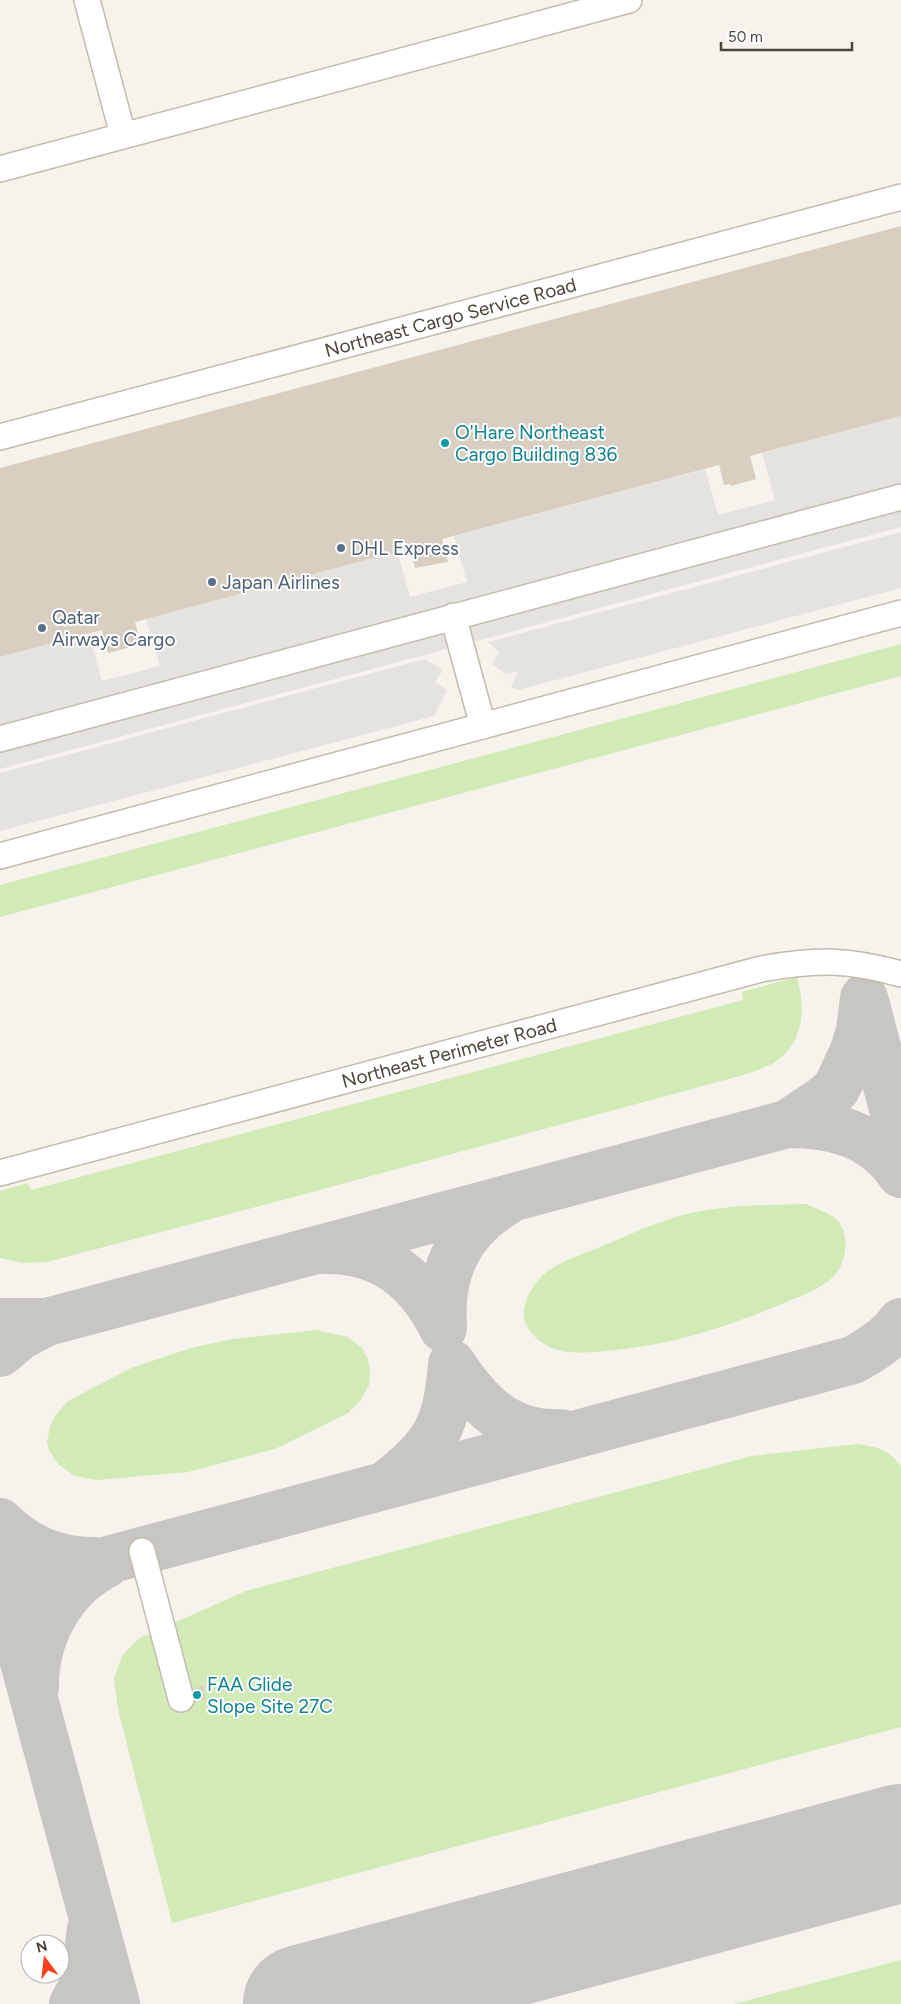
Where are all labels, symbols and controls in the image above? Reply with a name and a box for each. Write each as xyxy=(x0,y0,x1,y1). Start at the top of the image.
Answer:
scale bar xyxy=(721,20,852,52)
text: 50 m xyxy=(728,28,763,46)
street label: Northeast Cargo Service Road xyxy=(322,273,579,362)
place label: O'Hare Northeast Cargo Building 836 xyxy=(455,421,617,466)
marker: O'Hare Northeast Cargo Building 836 xyxy=(439,437,451,449)
place label: DHL Express xyxy=(351,537,459,560)
marker: DHL Express xyxy=(335,542,347,554)
place label: Japan Airlines xyxy=(222,571,340,594)
marker: Japan Airlines xyxy=(206,576,218,588)
place label: Qatar Airways Cargo xyxy=(52,606,175,651)
marker: Qatar Airways Cargo xyxy=(36,622,48,634)
street label: Northeast Perimeter Road xyxy=(339,1013,559,1093)
place label: FAA Glide Slope Site 27C xyxy=(207,1673,333,1718)
marker: FAA Glide Slope Site 27C xyxy=(191,1689,203,1701)
north arrow xyxy=(20,1934,70,1984)
text: N xyxy=(34,1937,49,1957)

